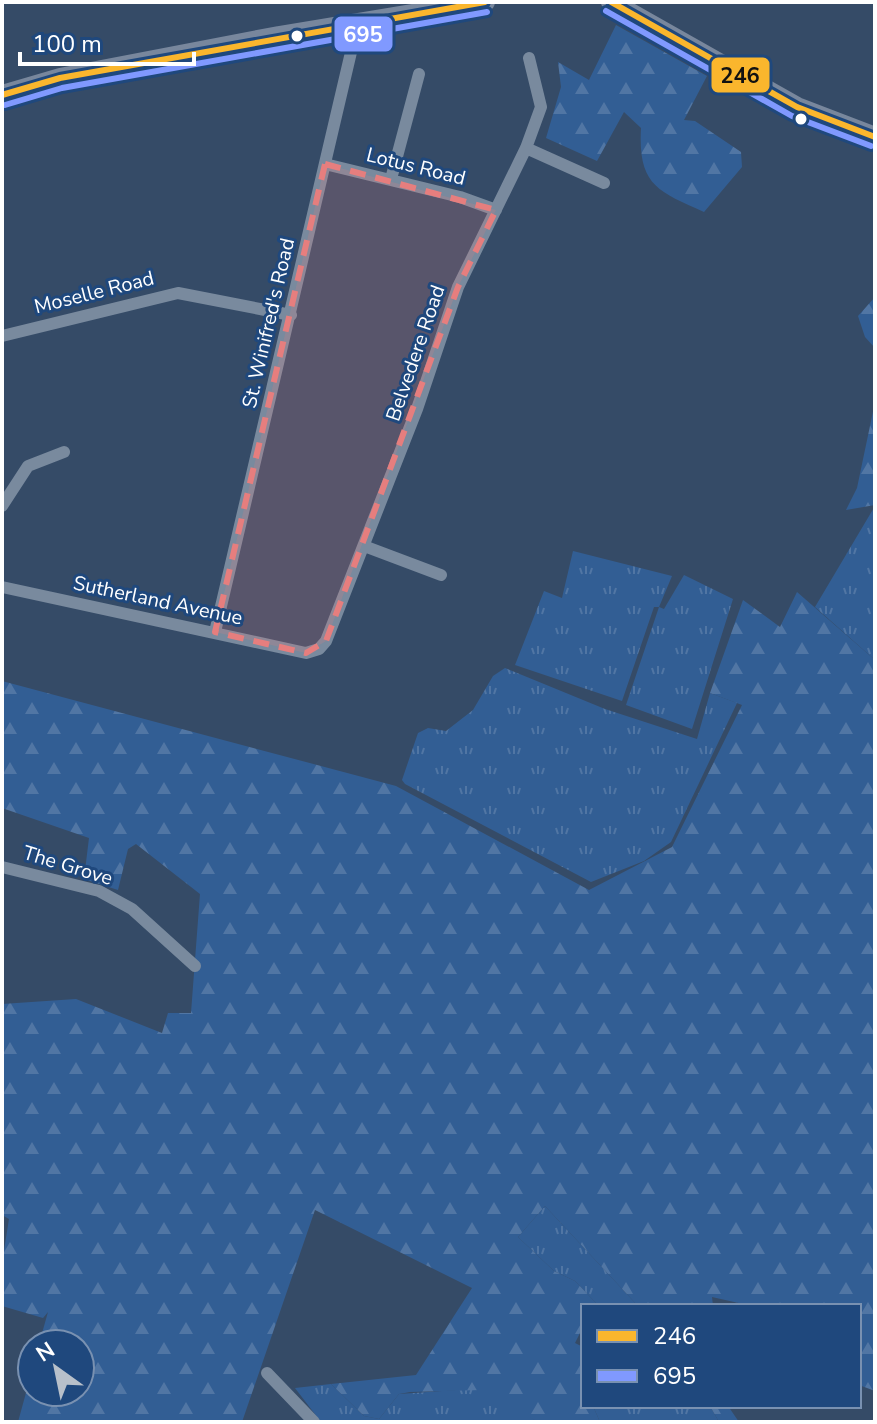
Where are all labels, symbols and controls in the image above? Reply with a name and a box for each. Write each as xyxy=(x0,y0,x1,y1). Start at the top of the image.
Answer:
line badge: 695 xyxy=(333,15,394,53)
scale bar xyxy=(20,16,194,66)
text: 695 xyxy=(343,20,383,50)
text: 100 m xyxy=(32,28,102,60)
unlabelled marker xyxy=(289,28,305,44)
line badge: 246 xyxy=(710,56,771,94)
text: 246 xyxy=(720,61,760,91)
unlabelled marker xyxy=(793,111,809,127)
street label: Lotus Road xyxy=(363,141,468,192)
street label: St. Winifred's Road xyxy=(236,235,301,411)
street label: Moselle Road xyxy=(31,265,157,320)
street label: Belvedere Road xyxy=(380,281,451,425)
street label: Sutherland Avenue xyxy=(71,569,245,632)
street label: The Grove xyxy=(20,839,116,892)
legend xyxy=(581,1304,861,1408)
text: 246 xyxy=(653,1320,696,1352)
north arrow xyxy=(16,1328,96,1408)
text: N xyxy=(31,1335,61,1369)
text: 695 xyxy=(653,1360,696,1392)

